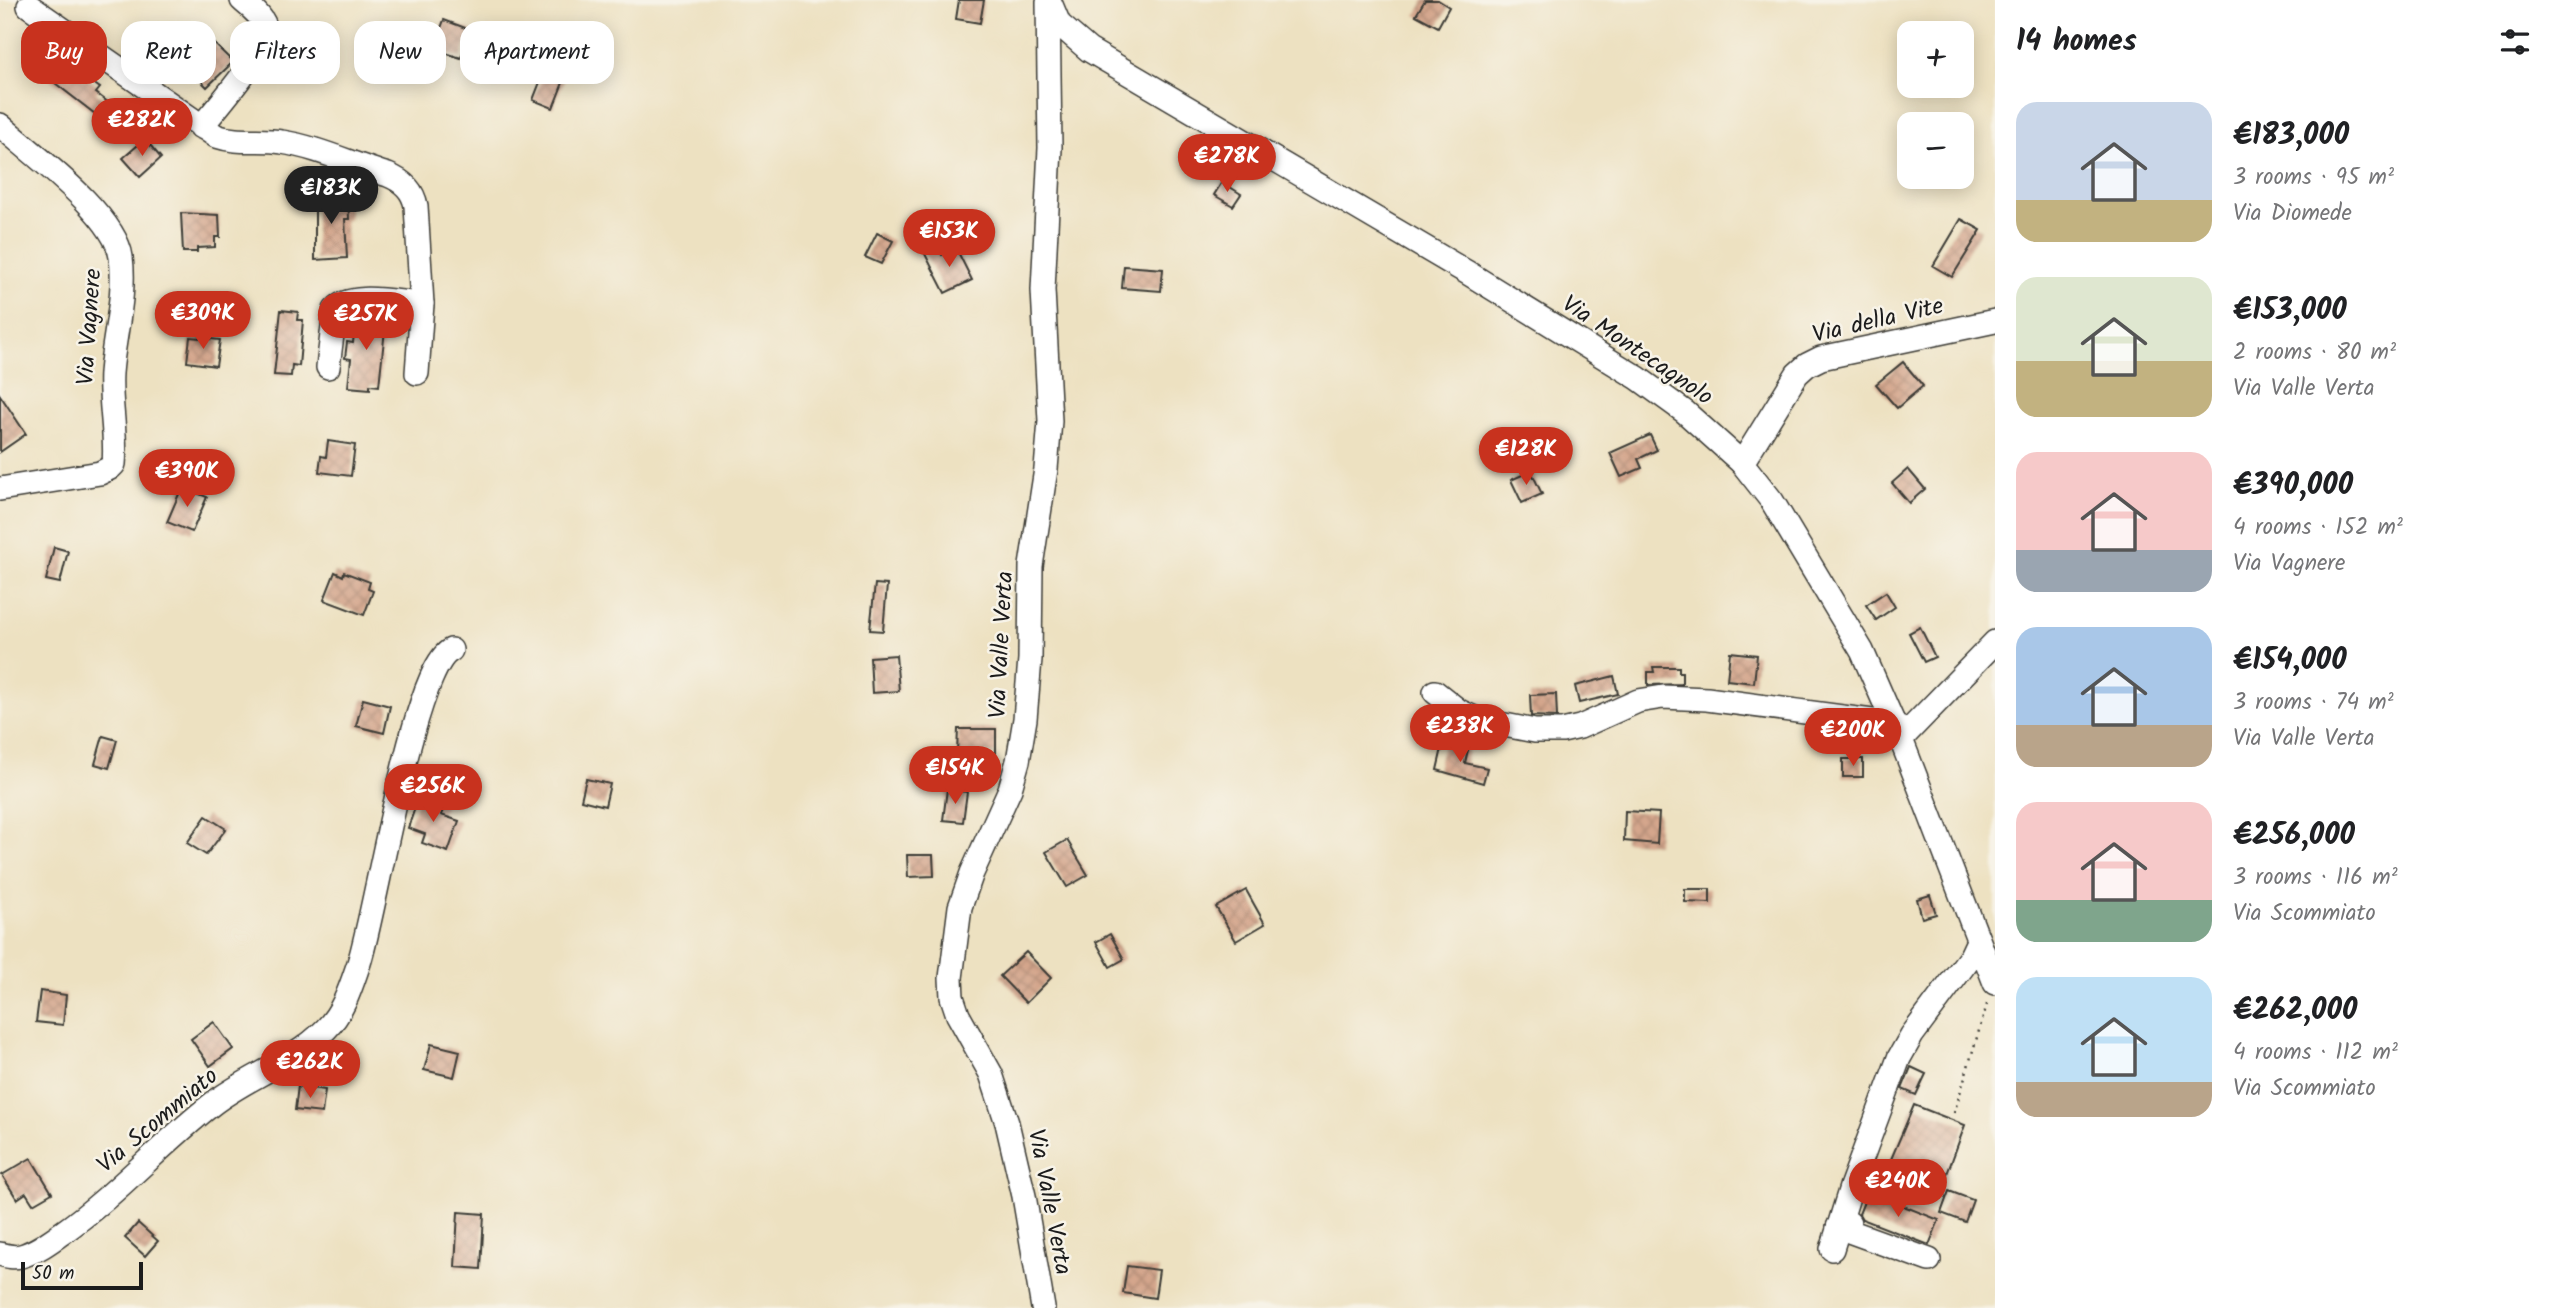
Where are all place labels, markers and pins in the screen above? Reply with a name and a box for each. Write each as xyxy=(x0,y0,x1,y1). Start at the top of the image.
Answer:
pin: €282K xyxy=(93,99,191,158)
pin: €278K xyxy=(1178,134,1276,194)
pin: €183K xyxy=(282,166,380,226)
pin: €153K xyxy=(900,210,998,269)
pin: €309K xyxy=(154,292,252,351)
pin: €257K xyxy=(317,292,415,352)
pin: €128K xyxy=(1477,428,1575,487)
pin: €390K xyxy=(138,449,236,509)
pin: €238K xyxy=(1411,704,1509,764)
pin: €200K xyxy=(1804,708,1902,768)
pin: €154K xyxy=(906,746,1004,806)
pin: €256K xyxy=(384,764,482,824)
pin: €262K xyxy=(261,1040,359,1100)
pin: €240K xyxy=(1849,1160,1947,1219)

